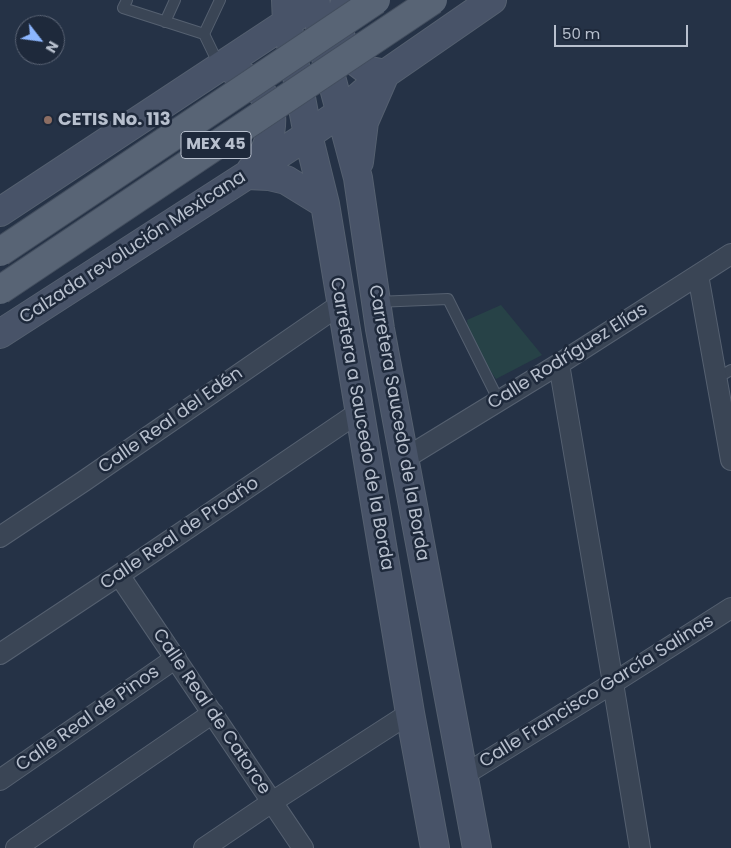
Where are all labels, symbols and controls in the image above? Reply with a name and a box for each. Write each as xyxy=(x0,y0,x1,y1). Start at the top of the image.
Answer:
north arrow xyxy=(15,15,65,65)
scale bar xyxy=(556,15,690,47)
text: 50 m xyxy=(562,23,600,44)
text: N xyxy=(41,37,63,57)
place label: CETIS No. 113 xyxy=(58,109,171,131)
marker: CETIS No. 113 xyxy=(42,114,54,126)
road number: MEX 45 xyxy=(181,132,251,158)
street label: Calzada revolución Mexicana xyxy=(16,167,250,329)
street label: Carretera a Saucedo de la Borda xyxy=(325,276,397,572)
street label: Carretera Saucedo de la Borda xyxy=(363,283,433,563)
street label: Calle Rodríguez Elías xyxy=(484,299,652,415)
street label: Calle Real del Edén xyxy=(95,363,247,479)
street label: Calle Real de Proaño xyxy=(97,473,263,595)
street label: Calle Francisco García Salinas xyxy=(476,611,718,773)
street label: Calle Real de Catorce xyxy=(147,625,275,799)
street label: Calle Real de Pinos xyxy=(12,661,164,777)

